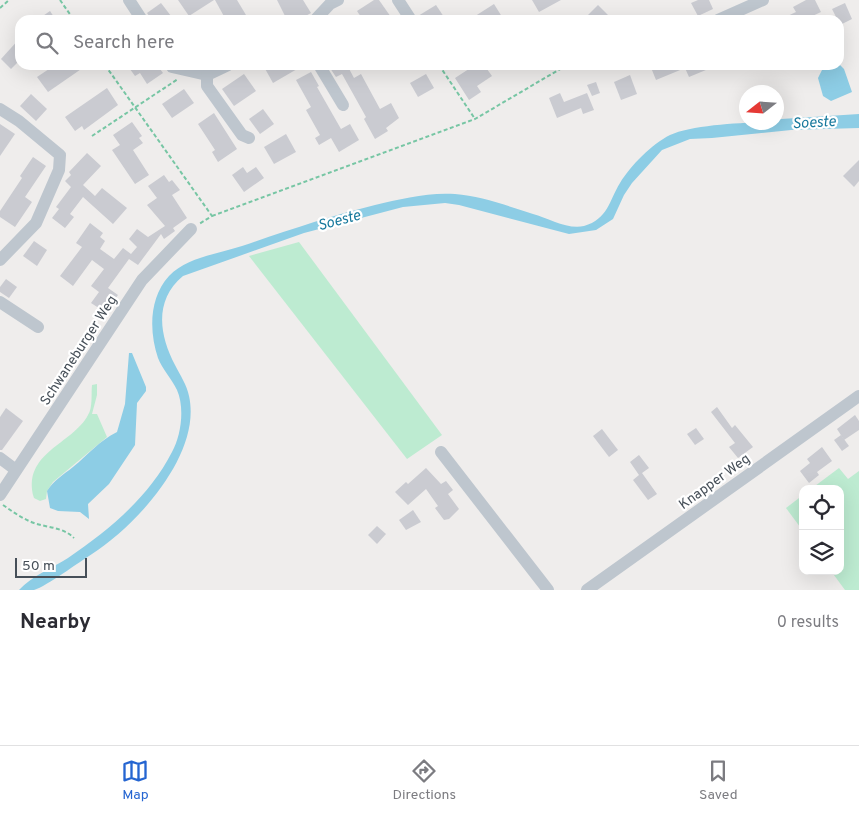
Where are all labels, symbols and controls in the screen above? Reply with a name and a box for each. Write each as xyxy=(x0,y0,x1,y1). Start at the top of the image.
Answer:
search box xyxy=(15,15,844,70)
icon: search xyxy=(33,29,61,57)
text: Search here xyxy=(73,31,175,55)
north arrow xyxy=(739,85,784,130)
water label: Soeste xyxy=(792,113,837,134)
water label: Soeste xyxy=(316,207,363,236)
street label: Schwaneburger Weg xyxy=(37,293,121,409)
street label: Knapper Weg xyxy=(676,451,754,514)
map controls xyxy=(799,485,844,575)
button: locate xyxy=(799,485,844,530)
button: layers xyxy=(799,530,844,575)
scale bar xyxy=(15,555,88,578)
text: 50 m xyxy=(22,558,55,575)
text: Nearby xyxy=(20,609,91,636)
text: 0 results xyxy=(777,613,839,633)
tab: Map xyxy=(121,757,149,804)
tab: Directions xyxy=(392,757,456,804)
tab: Saved xyxy=(699,757,738,804)

